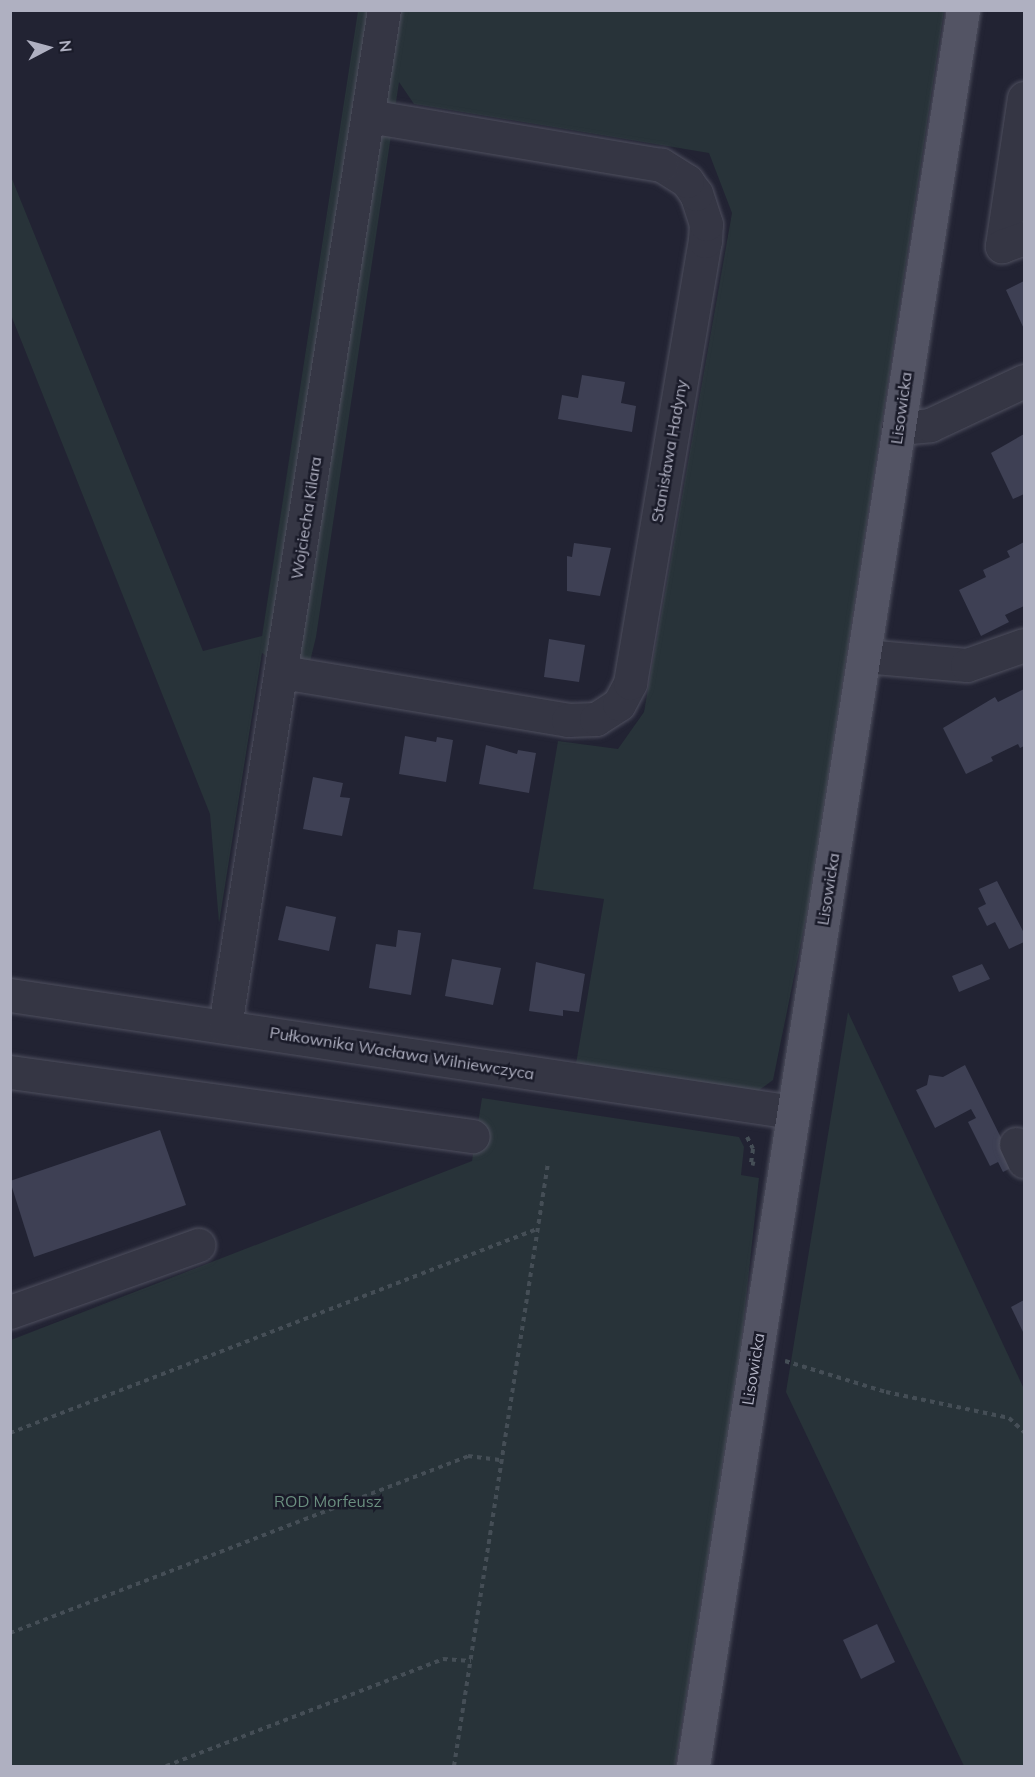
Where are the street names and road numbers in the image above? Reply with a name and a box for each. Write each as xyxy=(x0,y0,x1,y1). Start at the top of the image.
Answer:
street label: Lisowicka xyxy=(886,371,916,445)
street label: Stanisława Hadyny xyxy=(647,378,691,524)
street label: Wojciecha Kilara xyxy=(287,455,325,581)
street label: Lisowicka xyxy=(813,852,843,926)
street label: Pułkownika Wacława Wilniewczyca xyxy=(268,1023,536,1083)
street label: Lisowicka xyxy=(738,1332,768,1406)

